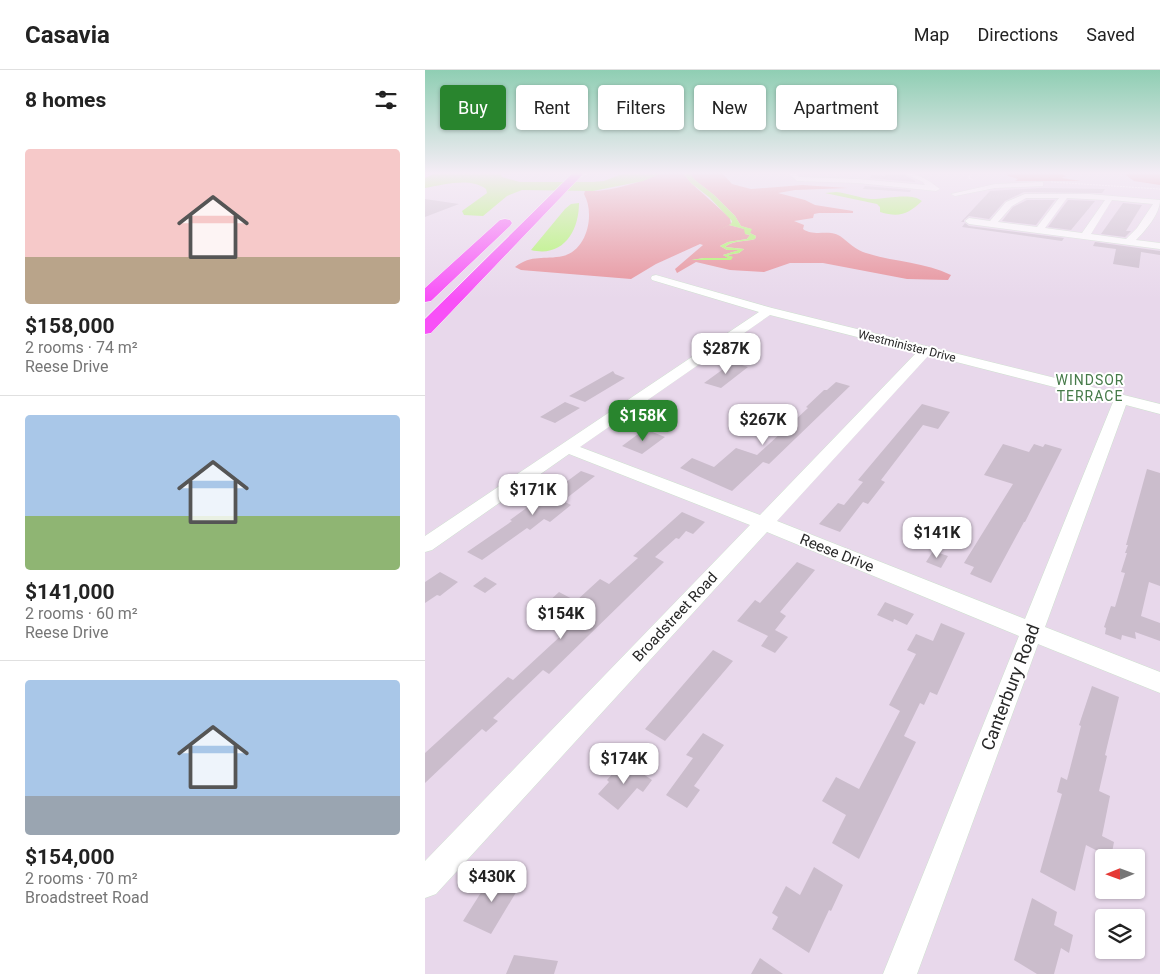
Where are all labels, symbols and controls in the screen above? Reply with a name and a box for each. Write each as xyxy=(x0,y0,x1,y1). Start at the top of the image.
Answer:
text: Casavia xyxy=(25,21,110,49)
text: Map xyxy=(914,24,949,45)
text: Directions xyxy=(977,24,1058,45)
text: Saved xyxy=(1086,24,1135,45)
chip: Buy xyxy=(440,85,506,130)
chip: Rent xyxy=(516,85,588,130)
chip: Filters xyxy=(598,85,684,130)
chip: New xyxy=(694,85,766,130)
chip: Apartment xyxy=(776,85,897,130)
icon: filters xyxy=(372,86,400,114)
text: 8 homes xyxy=(25,88,106,112)
icon: home xyxy=(168,182,258,272)
text: $158,000 xyxy=(25,314,115,338)
street label: Westminister Drive xyxy=(857,327,957,365)
pin: $287K xyxy=(691,332,761,375)
text: 2 rooms · 74 m² xyxy=(25,338,138,357)
text: $287K xyxy=(703,339,749,358)
text: Reese Drive xyxy=(25,357,108,376)
district label: WINDSOR TERRACE xyxy=(1056,372,1124,404)
pin: $158K xyxy=(608,400,678,442)
pin: $267K xyxy=(728,404,798,446)
text: $158K xyxy=(620,406,666,425)
text: $267K xyxy=(740,410,786,429)
icon: home xyxy=(168,447,258,537)
pin: $171K xyxy=(498,474,568,516)
text: $171K xyxy=(510,480,556,499)
pin: $141K xyxy=(902,516,972,559)
text: $141K xyxy=(914,523,960,542)
street label: Reese Drive xyxy=(797,530,877,576)
street label: Broadstreet Road xyxy=(629,568,721,666)
text: $141,000 xyxy=(25,580,115,604)
pin: $154K xyxy=(526,598,596,640)
text: 2 rooms · 60 m² xyxy=(25,604,138,623)
text: $154K xyxy=(538,604,584,623)
street label: Canterbury Road xyxy=(976,621,1044,753)
text: Reese Drive xyxy=(25,623,108,642)
icon: home xyxy=(168,712,258,802)
pin: $174K xyxy=(589,742,659,785)
text: $174K xyxy=(601,749,647,768)
text: $154,000 xyxy=(25,845,115,869)
north arrow xyxy=(1095,849,1145,899)
map controls xyxy=(1095,849,1145,959)
pin: $430K xyxy=(457,860,527,903)
text: $430K xyxy=(469,867,515,886)
text: 2 rooms · 70 m² xyxy=(25,869,138,888)
text: Broadstreet Road xyxy=(25,888,149,907)
button: layers xyxy=(1095,909,1145,959)

